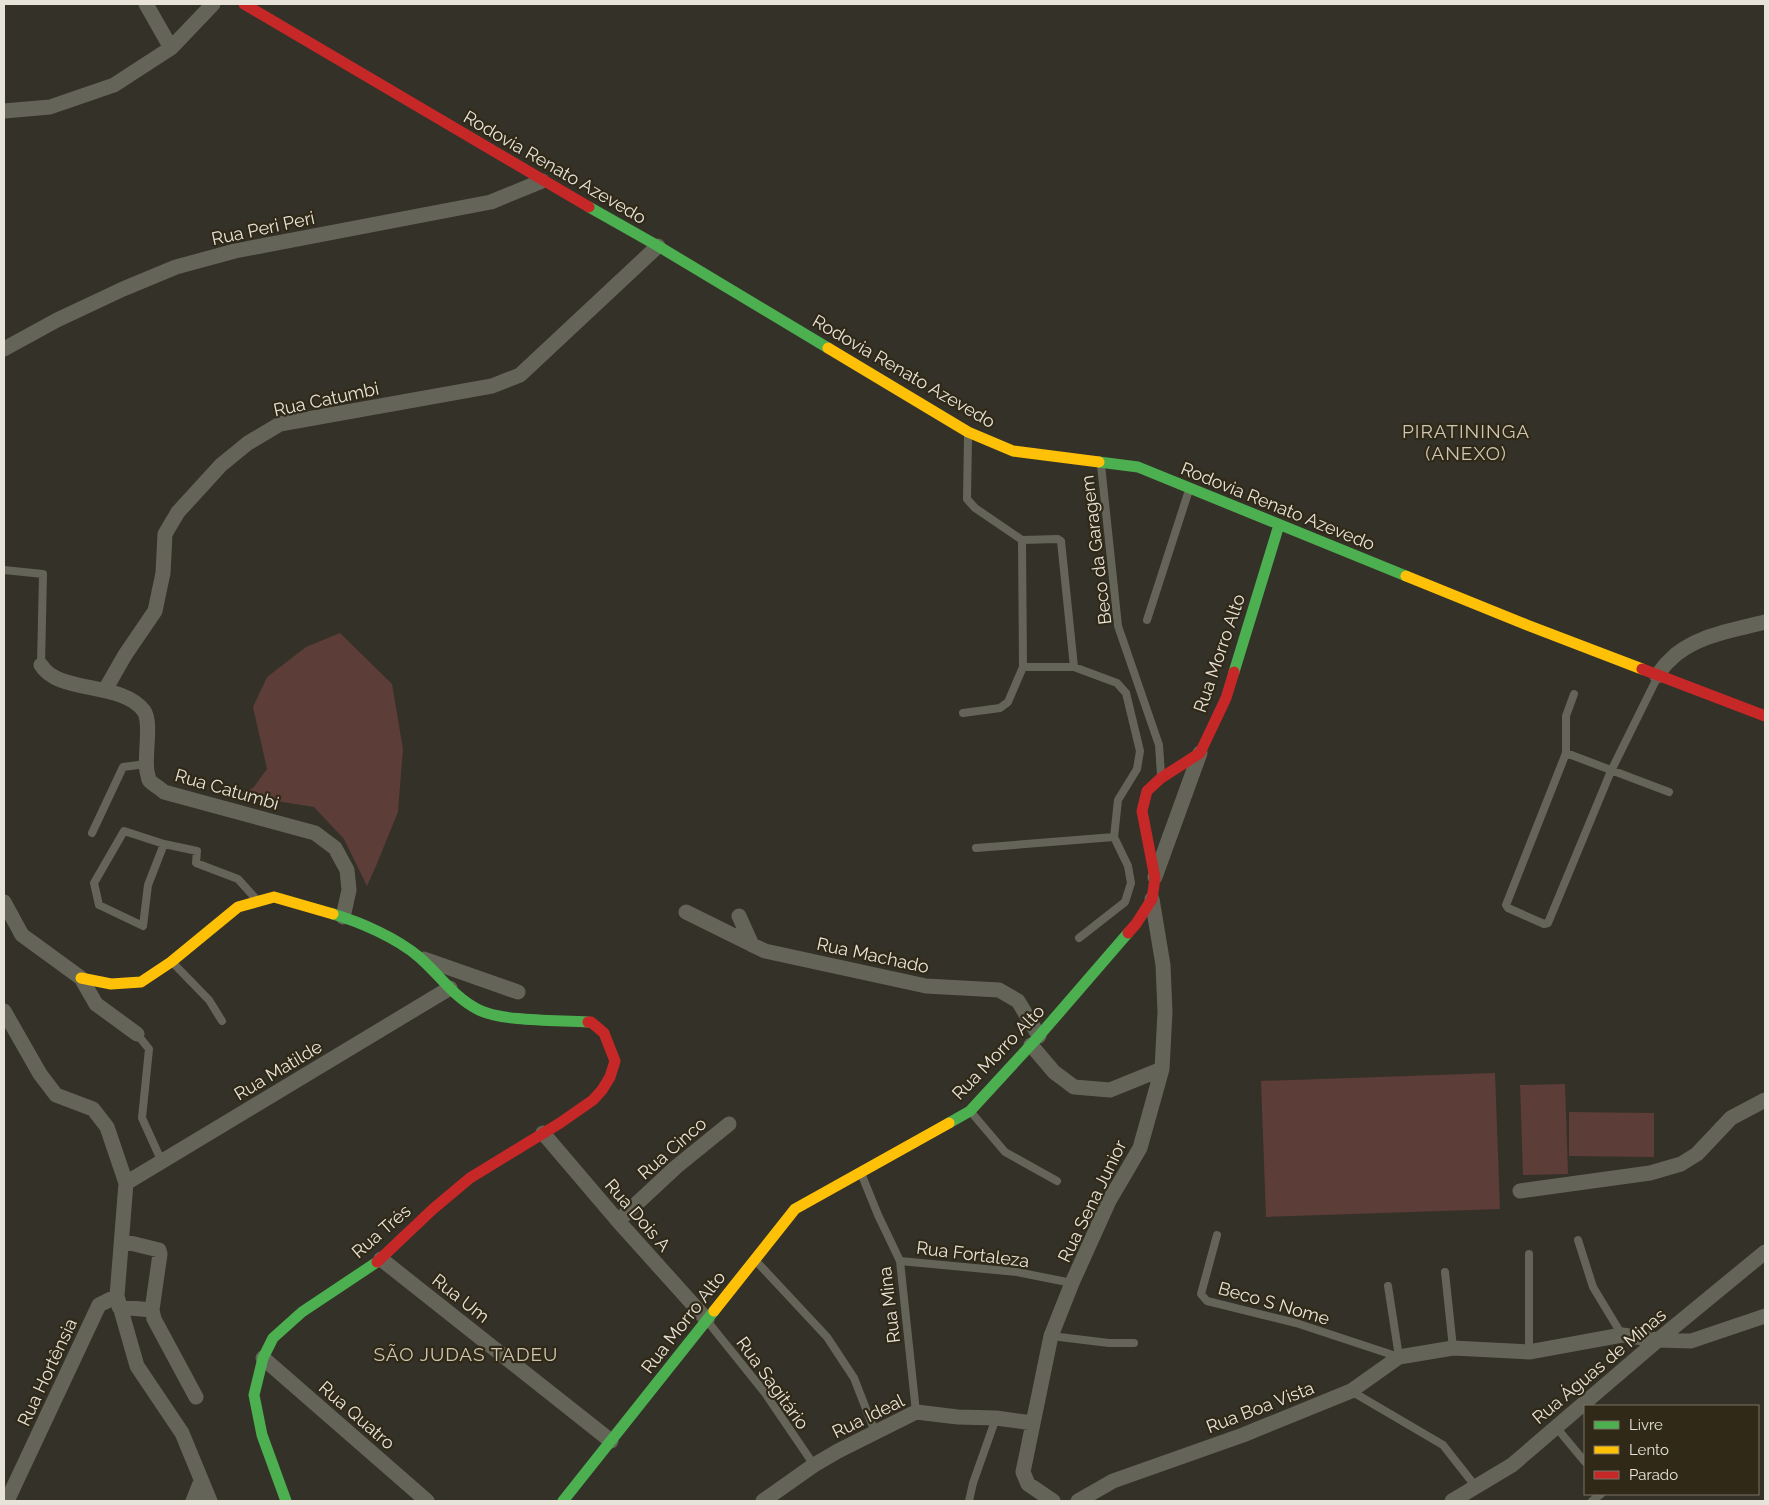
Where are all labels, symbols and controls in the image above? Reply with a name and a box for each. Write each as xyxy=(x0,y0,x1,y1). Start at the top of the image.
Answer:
street label: Rodovia Renato Azevedo xyxy=(460,106,650,228)
street label: Rua Peri Peri xyxy=(209,207,317,249)
street label: Rodovia Renato Azevedo xyxy=(809,310,999,432)
street label: Rua Catumbi xyxy=(271,378,381,420)
district label: PIRATININGA (ANEXO) xyxy=(1402,420,1530,464)
street label: Rodovia Renato Azevedo xyxy=(1178,457,1378,555)
street label: Beco da Garagem xyxy=(1076,474,1116,626)
street label: Rua Morro Alto xyxy=(1189,591,1249,715)
street label: Rua Catumbi xyxy=(173,764,281,814)
street label: Rua Machado xyxy=(815,933,931,977)
street label: Rua Morro Alto xyxy=(947,1000,1049,1104)
street label: Rua Matilde xyxy=(230,1035,326,1104)
street label: Rua Cinco xyxy=(633,1112,711,1183)
street label: Rua Sena Junior xyxy=(1053,1136,1131,1266)
street label: Rua Dois A xyxy=(601,1174,675,1256)
street label: Rua Trés xyxy=(347,1200,415,1262)
street label: Rua Fortaleza xyxy=(915,1237,1031,1271)
street label: Rua Mina xyxy=(874,1266,904,1344)
street label: Rua Morro Alto xyxy=(637,1267,730,1377)
street label: Rua Um xyxy=(428,1269,494,1327)
street label: Beco S Nome xyxy=(1216,1277,1332,1329)
street label: Rua Águas de Minas xyxy=(1527,1303,1670,1428)
street label: Rua Hortênsia xyxy=(13,1315,81,1429)
street label: Rua Sagitário xyxy=(732,1333,814,1434)
district label: SÃO JUDAS TADEU xyxy=(374,1343,558,1365)
street label: Rua Quatro xyxy=(315,1376,399,1454)
street label: Rua Boa Vista xyxy=(1203,1377,1317,1437)
street label: Rua Ideal xyxy=(829,1390,908,1442)
legend xyxy=(1584,1405,1759,1495)
text: Livre xyxy=(1629,1416,1663,1434)
text: Lento xyxy=(1629,1441,1669,1459)
text: Parado xyxy=(1629,1466,1678,1484)

